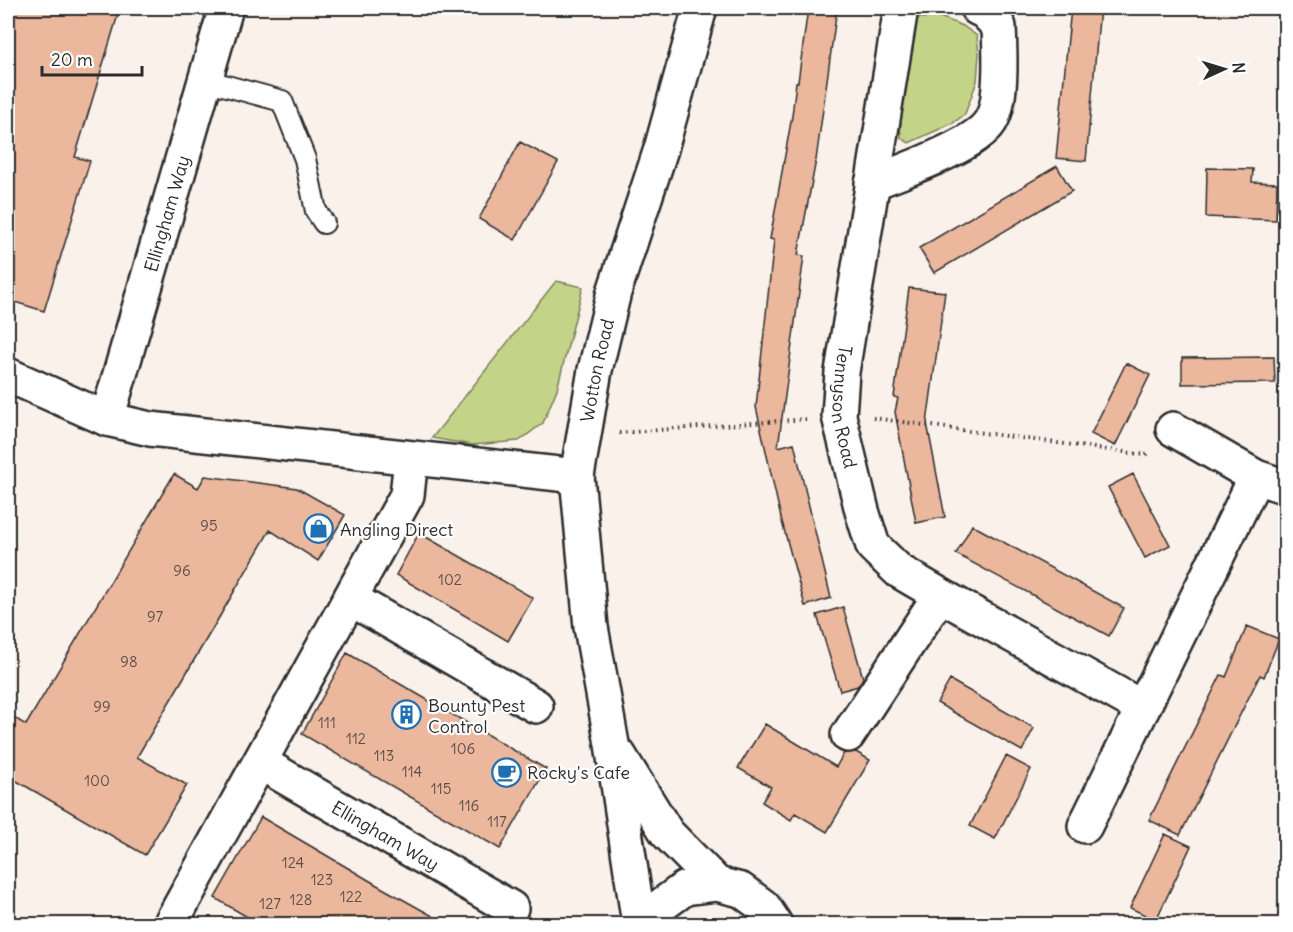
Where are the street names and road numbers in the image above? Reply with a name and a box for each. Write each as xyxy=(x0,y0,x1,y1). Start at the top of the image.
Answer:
street label: Ellingham Way xyxy=(139,153,194,274)
street label: Wotton Road xyxy=(575,316,619,424)
street label: Tennyson Road xyxy=(827,344,863,471)
street label: Ellingham Way xyxy=(328,795,443,875)

